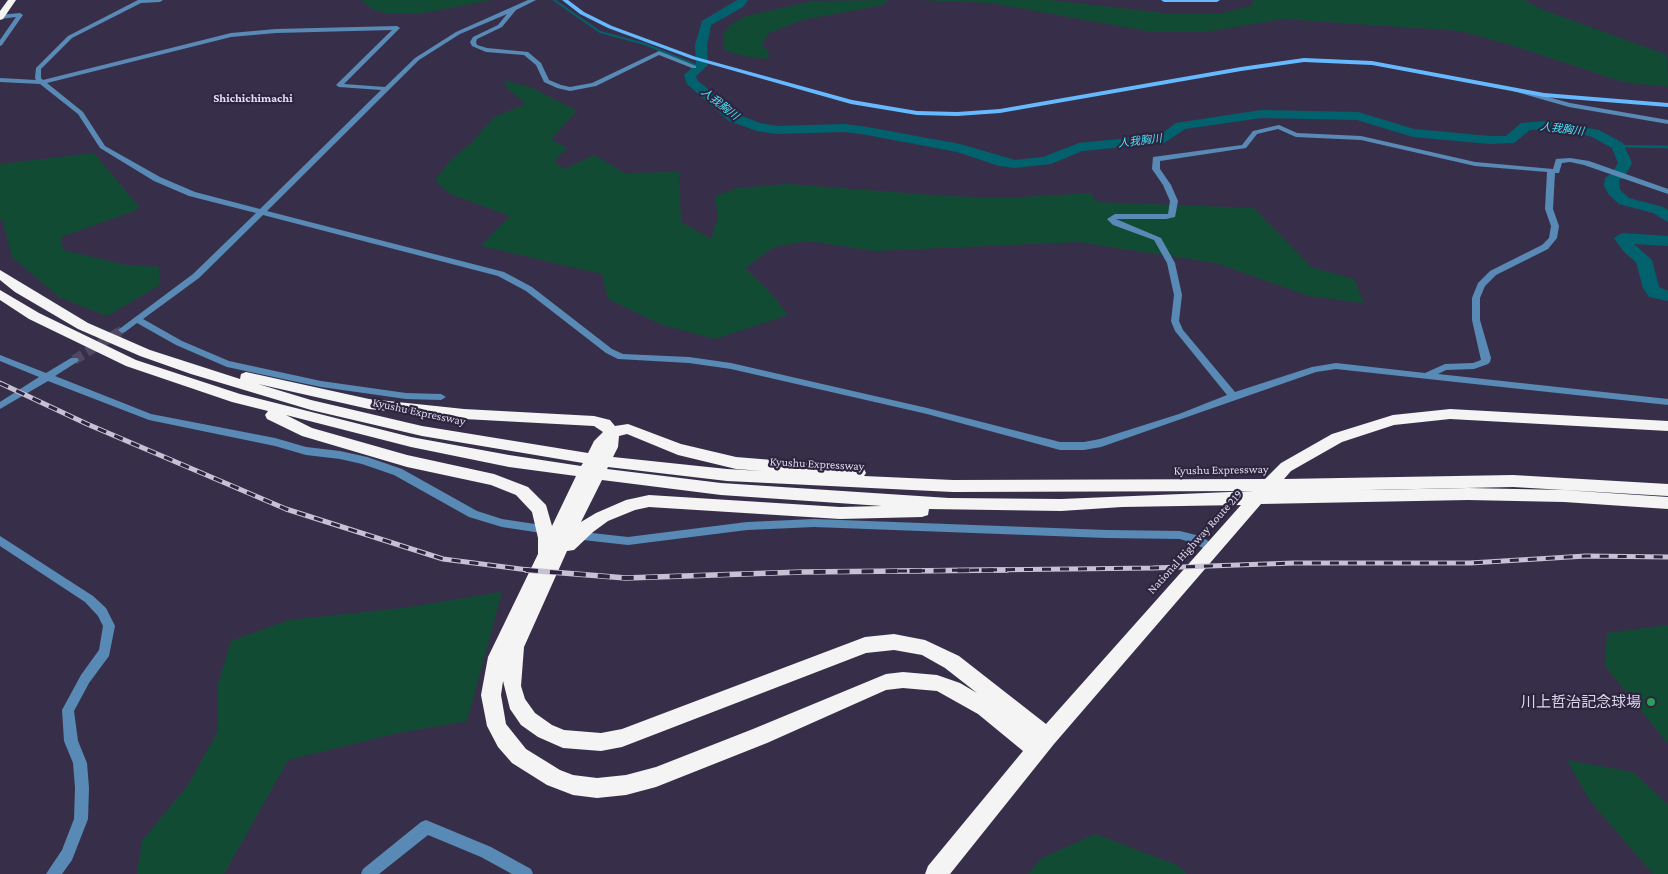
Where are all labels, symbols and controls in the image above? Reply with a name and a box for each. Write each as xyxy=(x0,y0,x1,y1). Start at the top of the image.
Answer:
water label: 人我胸川 xyxy=(699,85,741,123)
district label: Shichichimachi xyxy=(213,91,293,105)
water label: 人我胸川 xyxy=(1539,120,1585,138)
water label: 人我胸川 xyxy=(1117,132,1163,150)
street label: Kyushu Expressway xyxy=(371,395,467,429)
street label: Kyushu Expressway xyxy=(769,454,865,474)
street label: Kyushu Expressway xyxy=(1173,462,1269,478)
street label: National Highway Route 219 xyxy=(1144,487,1246,597)
place label: 川上哲治記念球場 xyxy=(1521,693,1641,711)
marker: 川上哲治記念球場 xyxy=(1645,696,1657,708)

